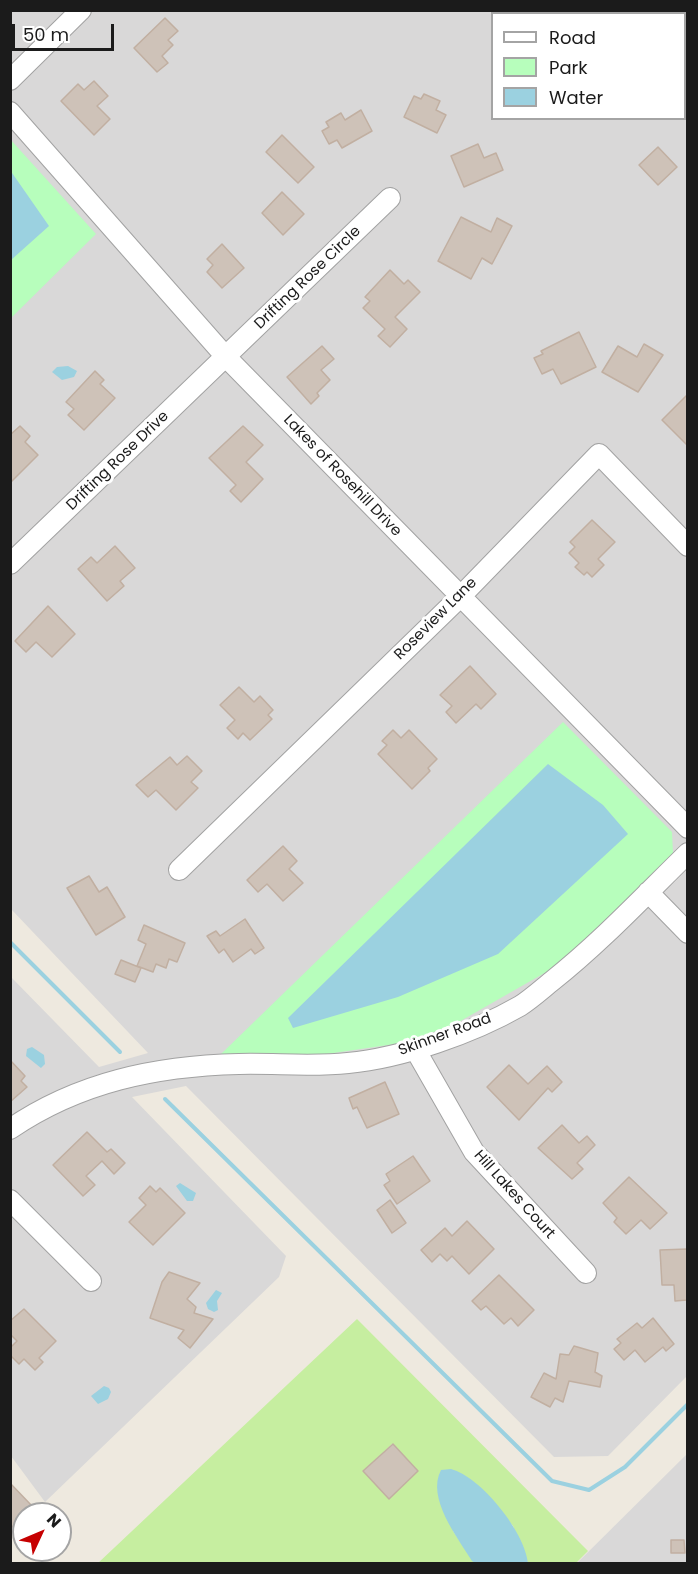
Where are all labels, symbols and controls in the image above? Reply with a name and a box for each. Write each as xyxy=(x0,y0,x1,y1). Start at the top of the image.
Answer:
scale bar xyxy=(15,12,117,50)
legend xyxy=(491,12,686,120)
text: 50 m xyxy=(23,22,69,47)
text: Road xyxy=(549,25,596,50)
text: Park xyxy=(549,55,588,80)
text: Water xyxy=(549,85,603,110)
street label: Drifting Rose Circle xyxy=(251,223,365,333)
street label: Drifting Rose Drive xyxy=(63,408,173,514)
street label: Lakes of Rosehill Drive xyxy=(279,411,405,541)
street label: Roseview Lane xyxy=(391,574,481,664)
street label: Skinner Road xyxy=(396,1010,494,1060)
street label: Hill Lakes Court xyxy=(470,1147,558,1243)
north arrow xyxy=(12,1502,72,1562)
text: N xyxy=(41,1508,66,1533)

